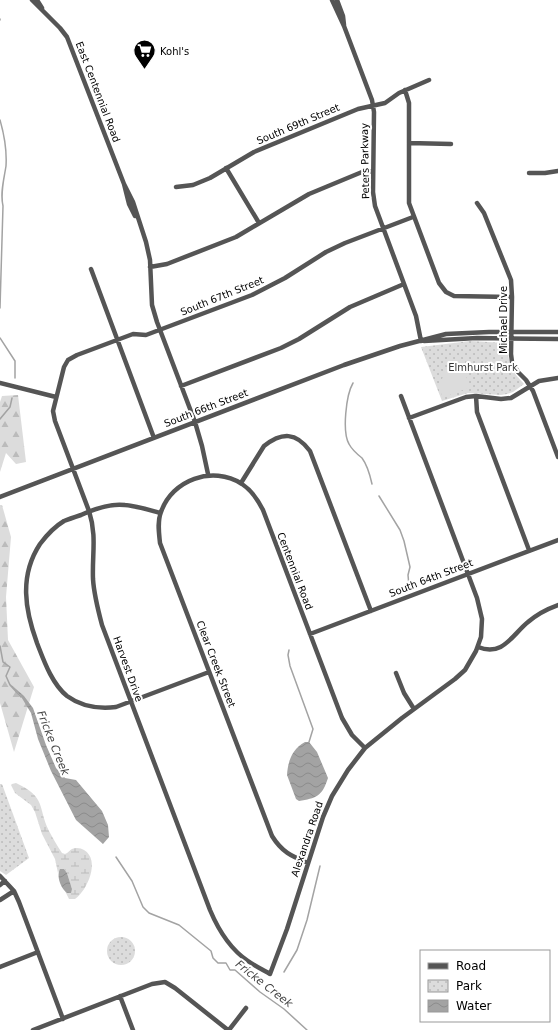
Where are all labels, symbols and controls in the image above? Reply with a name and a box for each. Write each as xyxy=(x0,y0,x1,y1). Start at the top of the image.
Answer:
supermarket icon: Kohl's xyxy=(131,38,157,71)
street label: East Centennial Road xyxy=(74,40,122,144)
place label: Kohl's xyxy=(160,46,189,57)
street label: South 69th Street xyxy=(255,102,341,146)
street label: Peters Parkway xyxy=(359,123,371,199)
street label: South 67th Street xyxy=(179,274,265,318)
street label: Michael Drive xyxy=(498,286,509,354)
park label: Elmhurst Park xyxy=(448,362,518,373)
street label: South 66th Street xyxy=(163,387,249,429)
street label: Centennial Road xyxy=(275,531,315,611)
street label: South 64th Street xyxy=(388,557,474,599)
street label: Clear Creek Street xyxy=(194,619,238,709)
street label: Harvest Drive xyxy=(111,635,145,703)
water label: Fricke Creek xyxy=(34,709,72,778)
street label: Alexandra Road xyxy=(289,800,325,878)
legend xyxy=(420,950,550,1022)
water label: Fricke Creek xyxy=(233,958,296,1011)
text: Road xyxy=(456,959,486,973)
text: Park xyxy=(456,979,482,993)
text: Water xyxy=(456,999,492,1013)

